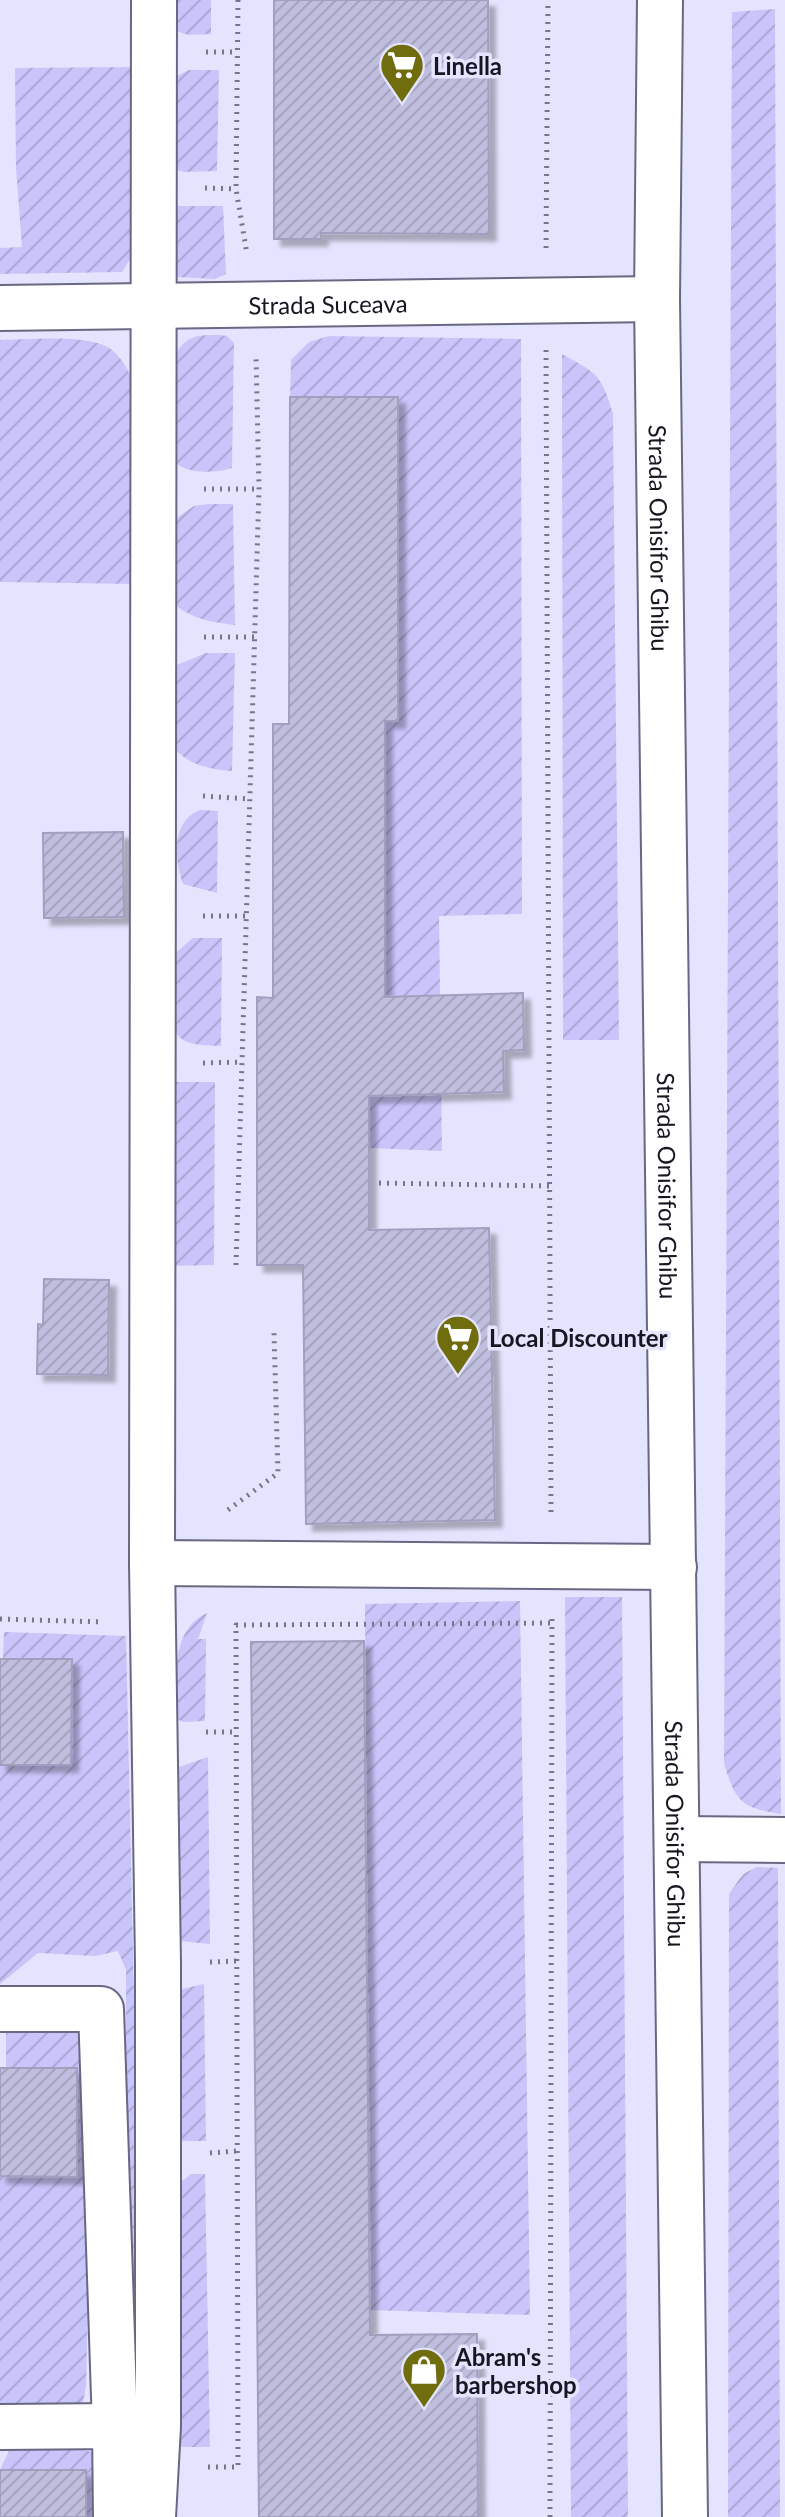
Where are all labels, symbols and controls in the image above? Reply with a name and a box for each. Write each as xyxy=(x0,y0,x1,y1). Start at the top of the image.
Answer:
supermarket icon: Linella xyxy=(378,41,426,104)
place label: Linella xyxy=(433,51,502,80)
street label: Strada Suceava xyxy=(248,288,408,319)
street label: Strada Onisifor Ghibu xyxy=(644,424,676,652)
street label: Strada Onisifor Ghibu xyxy=(652,1072,684,1300)
supermarket icon: Local Discounter xyxy=(434,1313,482,1376)
place label: Local Discounter xyxy=(489,1323,668,1352)
street label: Strada Onisifor Ghibu xyxy=(660,1720,692,1948)
place label: Abram's barbershop xyxy=(454,2342,577,2399)
shop icon: Abram's barbershop xyxy=(400,2346,448,2409)

